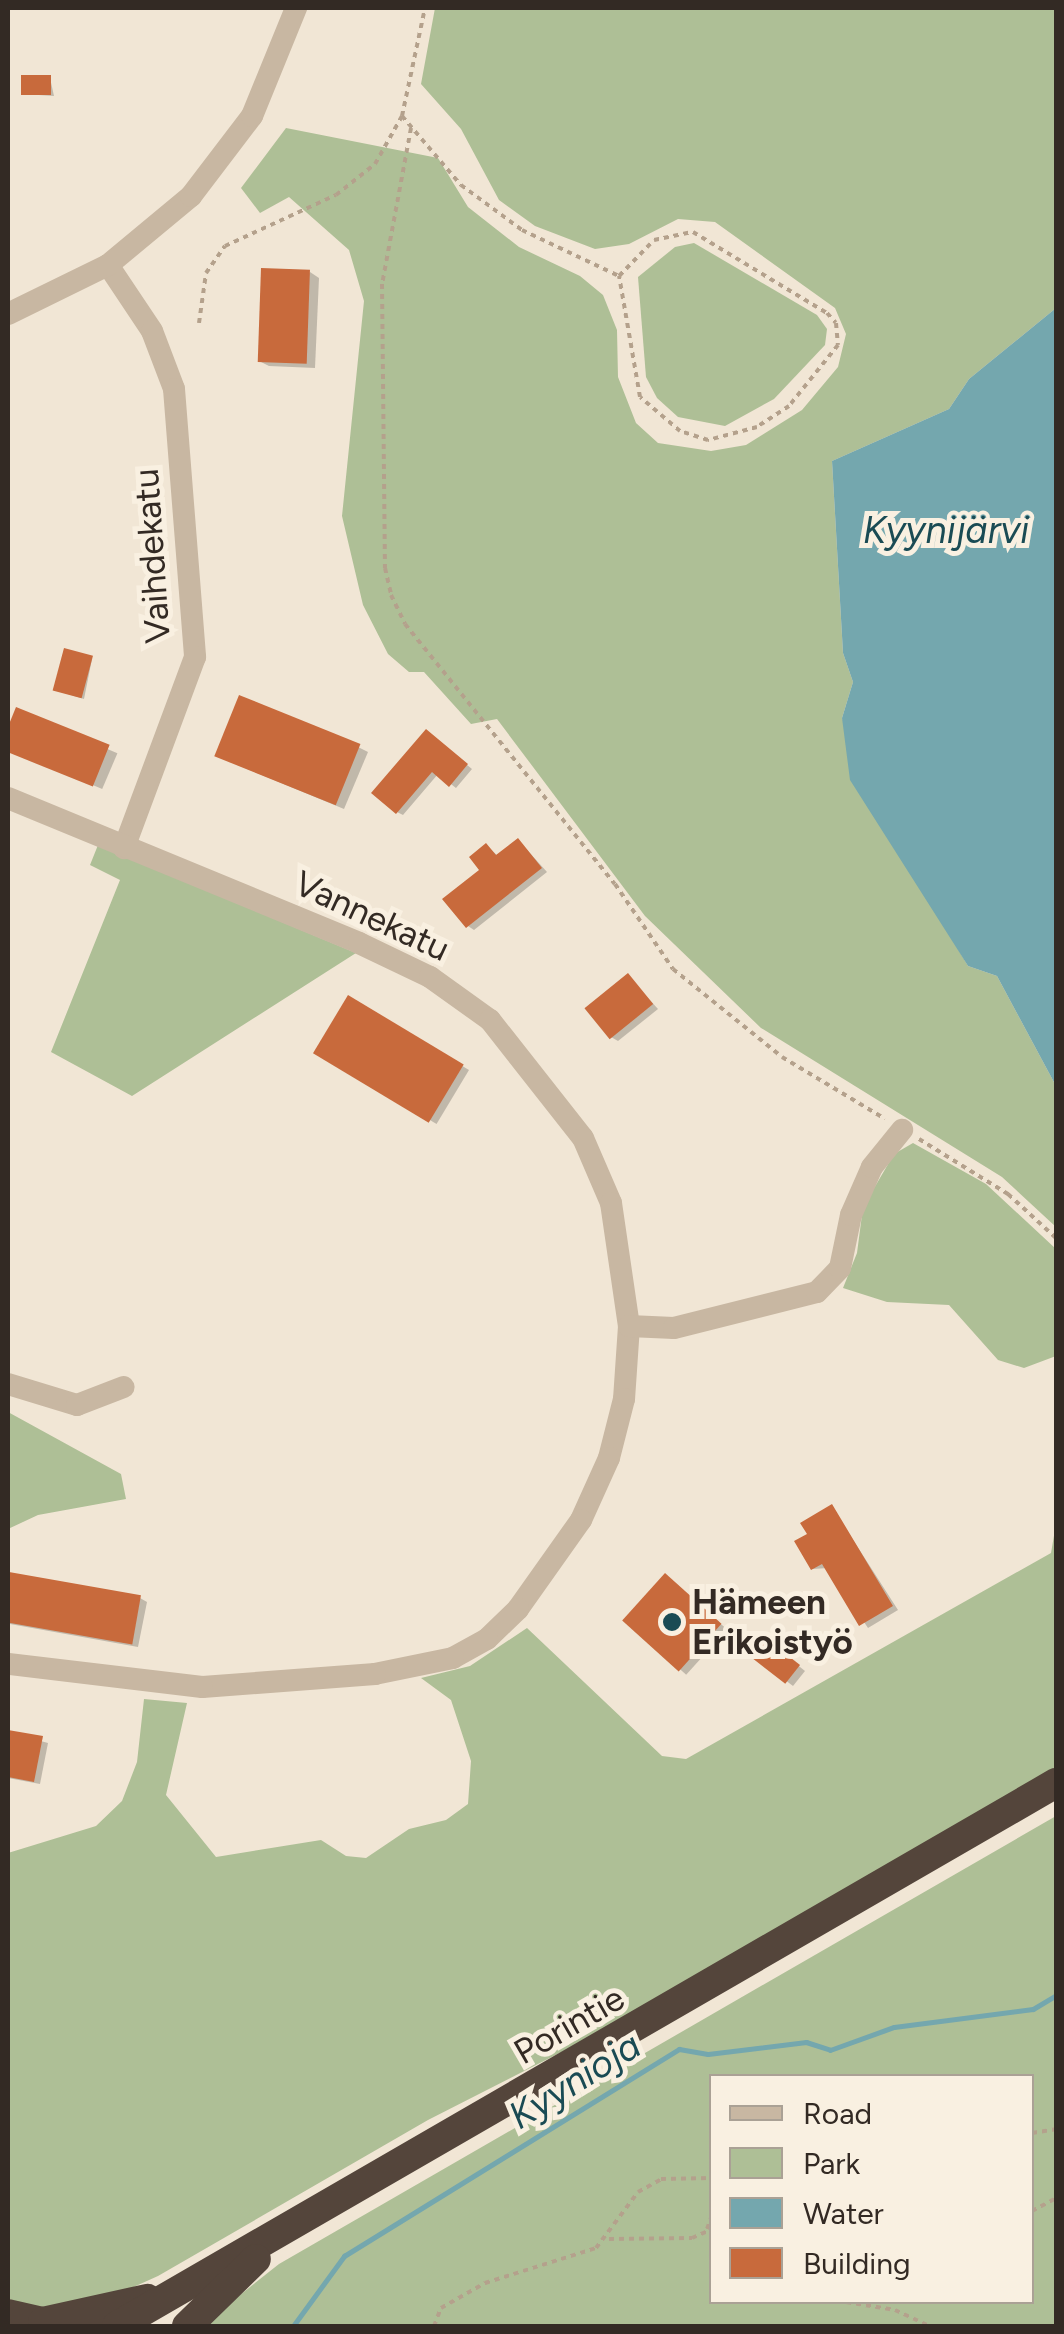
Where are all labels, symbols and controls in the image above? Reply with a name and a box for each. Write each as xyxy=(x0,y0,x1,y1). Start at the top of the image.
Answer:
street label: Vaihdekatu xyxy=(125,467,179,645)
water label: Kyynijärvi xyxy=(863,508,1029,554)
street label: Vannekatu xyxy=(288,862,456,970)
place label: Hämeen Erikoistyö xyxy=(692,1581,853,1663)
marker: Hämeen Erikoistyö xyxy=(661,1611,683,1633)
street label: Porintie xyxy=(506,1977,632,2073)
water label: Kyynioja xyxy=(501,2023,649,2139)
legend xyxy=(709,2074,1034,2304)
text: Road xyxy=(803,2095,872,2132)
text: Park xyxy=(803,2145,860,2182)
text: Water xyxy=(803,2195,884,2232)
text: Building xyxy=(803,2245,911,2282)

